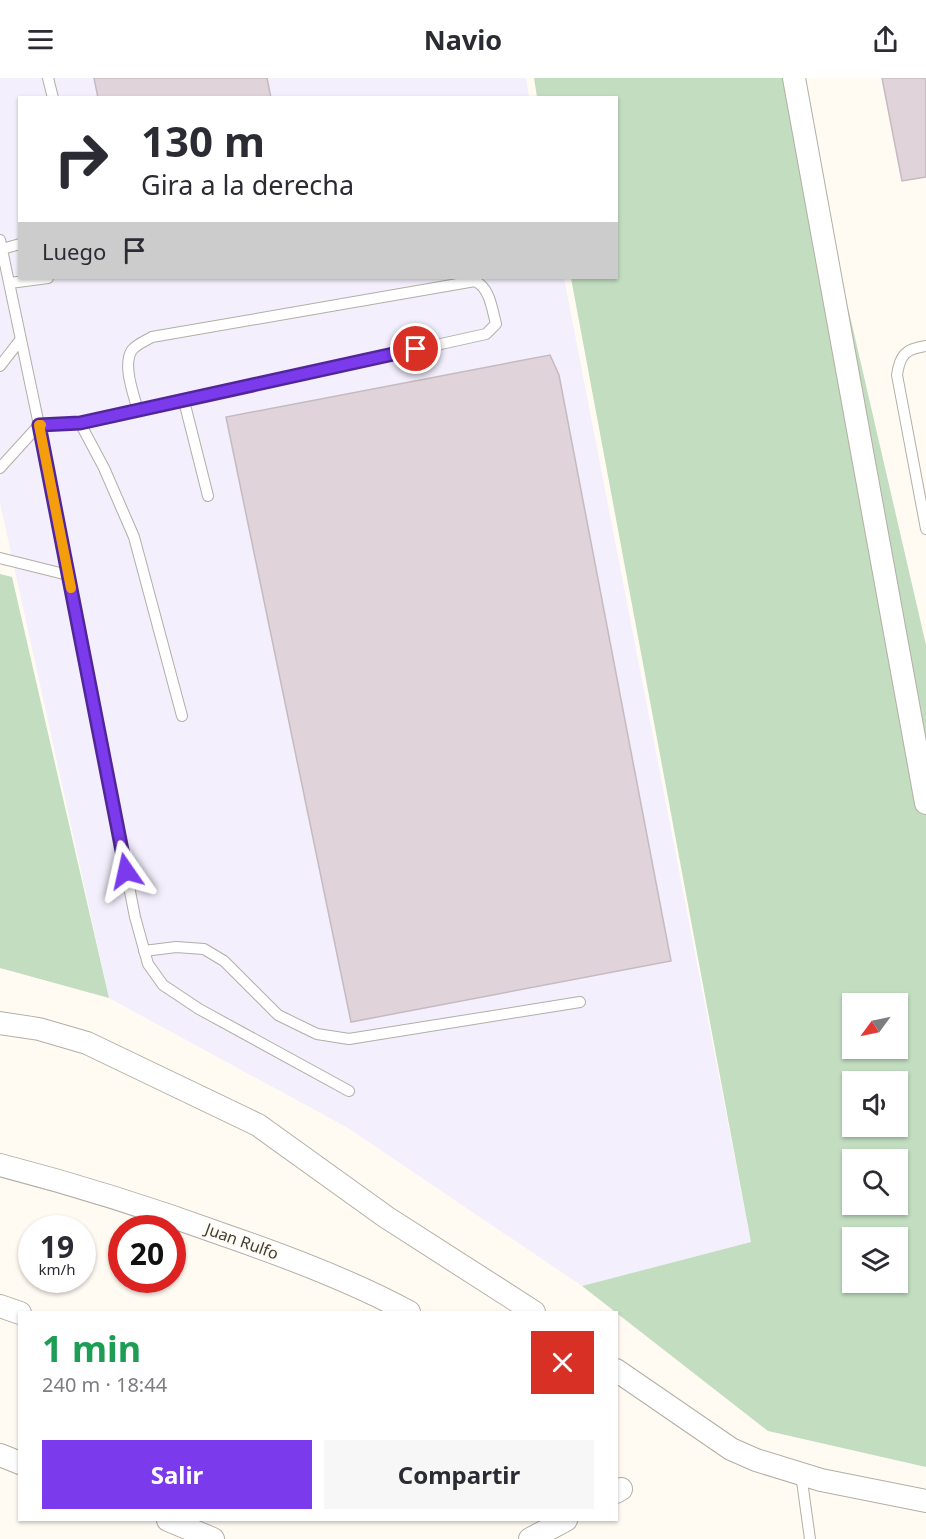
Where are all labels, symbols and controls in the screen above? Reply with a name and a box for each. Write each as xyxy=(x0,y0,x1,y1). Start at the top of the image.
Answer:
text: Navio xyxy=(424,21,502,58)
icon: menu xyxy=(24,23,57,56)
icon: share xyxy=(869,23,902,56)
text: 130 m xyxy=(141,112,265,169)
icon: right xyxy=(42,120,120,198)
text: Gira a la derecha xyxy=(141,166,354,203)
icon: arrive xyxy=(118,234,151,267)
text: Luego xyxy=(42,236,106,266)
pin xyxy=(390,323,441,374)
icon: arrive xyxy=(399,332,432,365)
position arrow xyxy=(94,839,158,903)
north arrow xyxy=(842,993,908,1059)
map controls xyxy=(842,993,908,1293)
button: sound xyxy=(842,1071,908,1137)
button: search xyxy=(842,1149,908,1215)
speed limit sign: 20 xyxy=(108,1215,186,1293)
street label: Juan Rulfo xyxy=(200,1217,282,1264)
text: 19 xyxy=(40,1226,74,1267)
button: layers xyxy=(842,1227,908,1293)
text: km/h xyxy=(39,1259,75,1279)
text: 1 min xyxy=(42,1324,141,1373)
button: close xyxy=(531,1331,594,1394)
text: 240 m · 18:44 xyxy=(42,1371,167,1398)
button: Salir xyxy=(42,1440,312,1509)
button: Compartir xyxy=(324,1440,594,1509)

